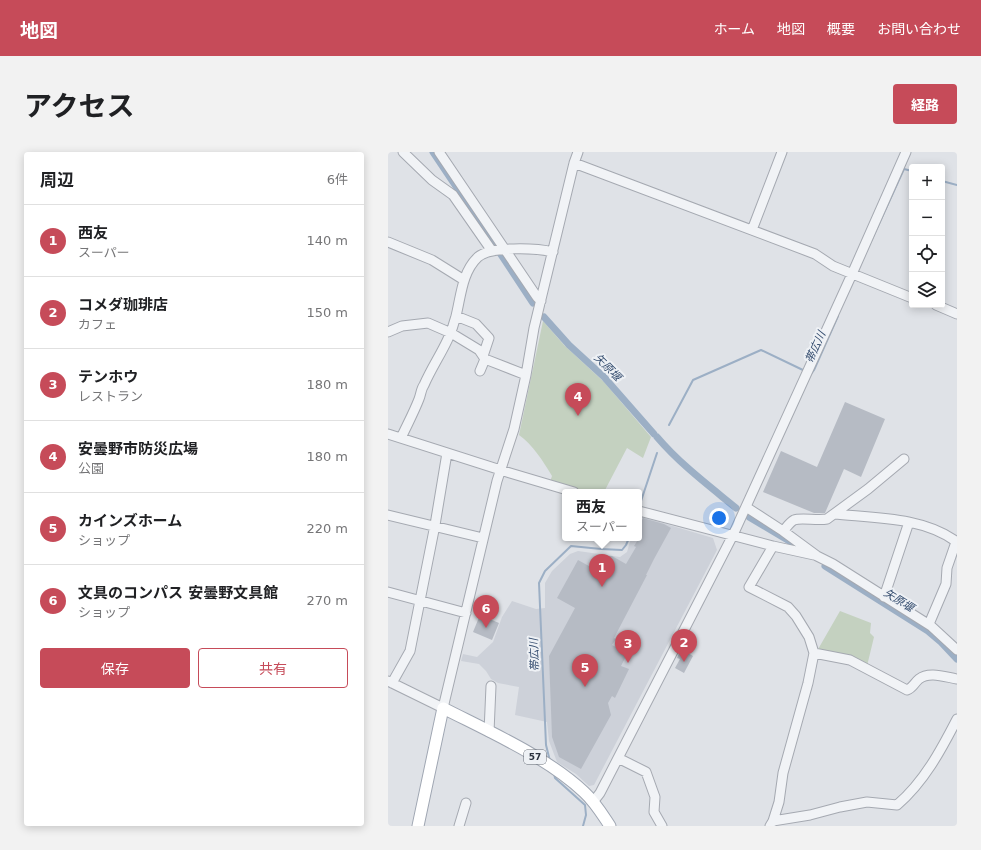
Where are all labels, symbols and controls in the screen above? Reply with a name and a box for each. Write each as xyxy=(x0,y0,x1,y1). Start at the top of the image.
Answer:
text: 地図 xyxy=(20,19,58,41)
text: ホーム xyxy=(713,21,755,37)
text: 地図 xyxy=(777,21,805,37)
text: 概要 xyxy=(827,21,855,37)
text: お問い合わせ xyxy=(877,21,961,37)
button: 経路 xyxy=(893,84,957,124)
text: アクセス xyxy=(24,90,135,123)
map controls xyxy=(909,164,945,308)
button: + xyxy=(909,164,945,200)
text: 周辺 xyxy=(40,170,74,190)
text: 6件 xyxy=(327,172,348,187)
button: − xyxy=(909,200,945,236)
text: 西友 xyxy=(78,224,108,242)
text: 1 xyxy=(48,233,58,248)
text: 140 m xyxy=(306,233,348,248)
button: locate xyxy=(909,236,945,272)
text: スーパー xyxy=(78,245,130,260)
button: layers xyxy=(909,272,945,308)
text: コメダ珈琲店 xyxy=(78,296,168,314)
text: 2 xyxy=(48,305,58,320)
text: 150 m xyxy=(306,305,348,320)
text: カフェ xyxy=(78,317,117,332)
water label: 帯広川 xyxy=(803,329,829,365)
water label: 矢原堰 xyxy=(591,351,625,385)
text: テンホウ xyxy=(78,368,138,386)
text: 3 xyxy=(48,377,58,392)
text: 180 m xyxy=(306,377,348,392)
pin: 4 xyxy=(565,383,591,416)
text: レストラン xyxy=(78,389,143,404)
text: 安曇野市防災広場 xyxy=(78,440,198,458)
text: 4 xyxy=(48,449,58,464)
text: 180 m xyxy=(306,449,348,464)
text: 公園 xyxy=(78,461,104,476)
popup xyxy=(562,489,642,541)
text: 西友 xyxy=(576,498,606,516)
your location xyxy=(709,508,729,528)
text: カインズホーム xyxy=(78,512,182,530)
text: スーパー xyxy=(576,519,628,534)
text: 5 xyxy=(48,521,58,536)
text: 220 m xyxy=(306,521,348,536)
text: ショップ xyxy=(78,533,130,548)
pin: 1 xyxy=(589,554,615,587)
text: 文具のコンパス 安曇野文具館 xyxy=(78,584,278,602)
water label: 矢原堰 xyxy=(881,586,918,616)
text: 6 xyxy=(48,593,58,608)
text: 270 m xyxy=(306,593,348,608)
pin: 6 xyxy=(473,595,499,628)
text: ショップ xyxy=(78,605,130,620)
pin: 2 xyxy=(671,629,697,662)
pin: 3 xyxy=(615,630,641,663)
water label: 帯広川 xyxy=(527,637,542,672)
button: 保存 xyxy=(40,648,190,688)
button: 共有 xyxy=(198,648,348,688)
pin: 5 xyxy=(572,654,598,687)
road number: 57 xyxy=(524,750,546,764)

